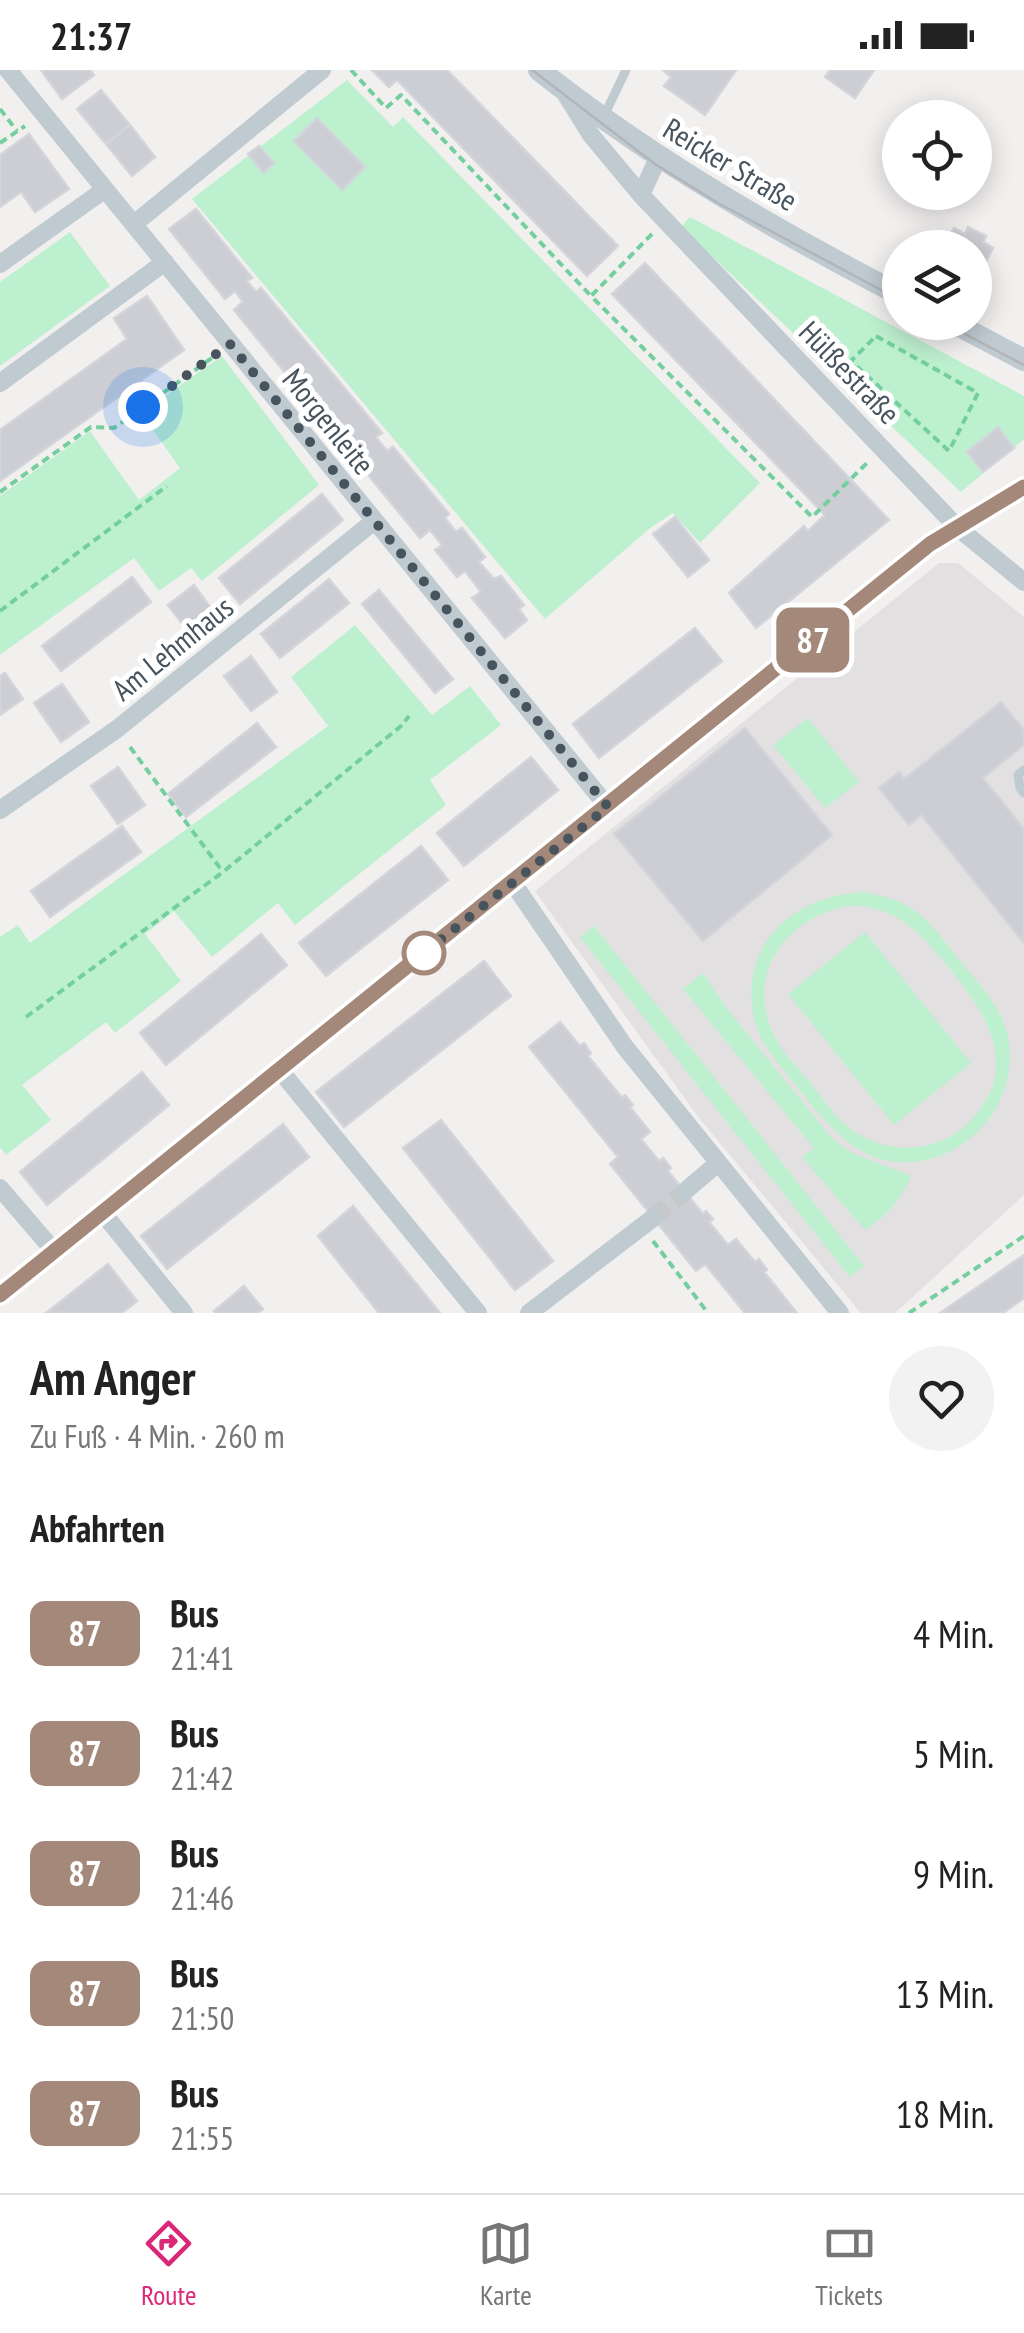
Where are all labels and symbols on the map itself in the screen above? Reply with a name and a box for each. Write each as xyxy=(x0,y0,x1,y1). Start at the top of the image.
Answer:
street label: Reicker Straße xyxy=(657,109,805,219)
street label: Hülßestraße xyxy=(791,312,909,432)
street label: Morgenleite xyxy=(275,360,384,482)
your location xyxy=(118,382,168,432)
street label: Am Lehmhaus xyxy=(104,587,241,709)
line badge: 87 xyxy=(768,608,858,672)
unlabelled marker xyxy=(403,932,445,974)

